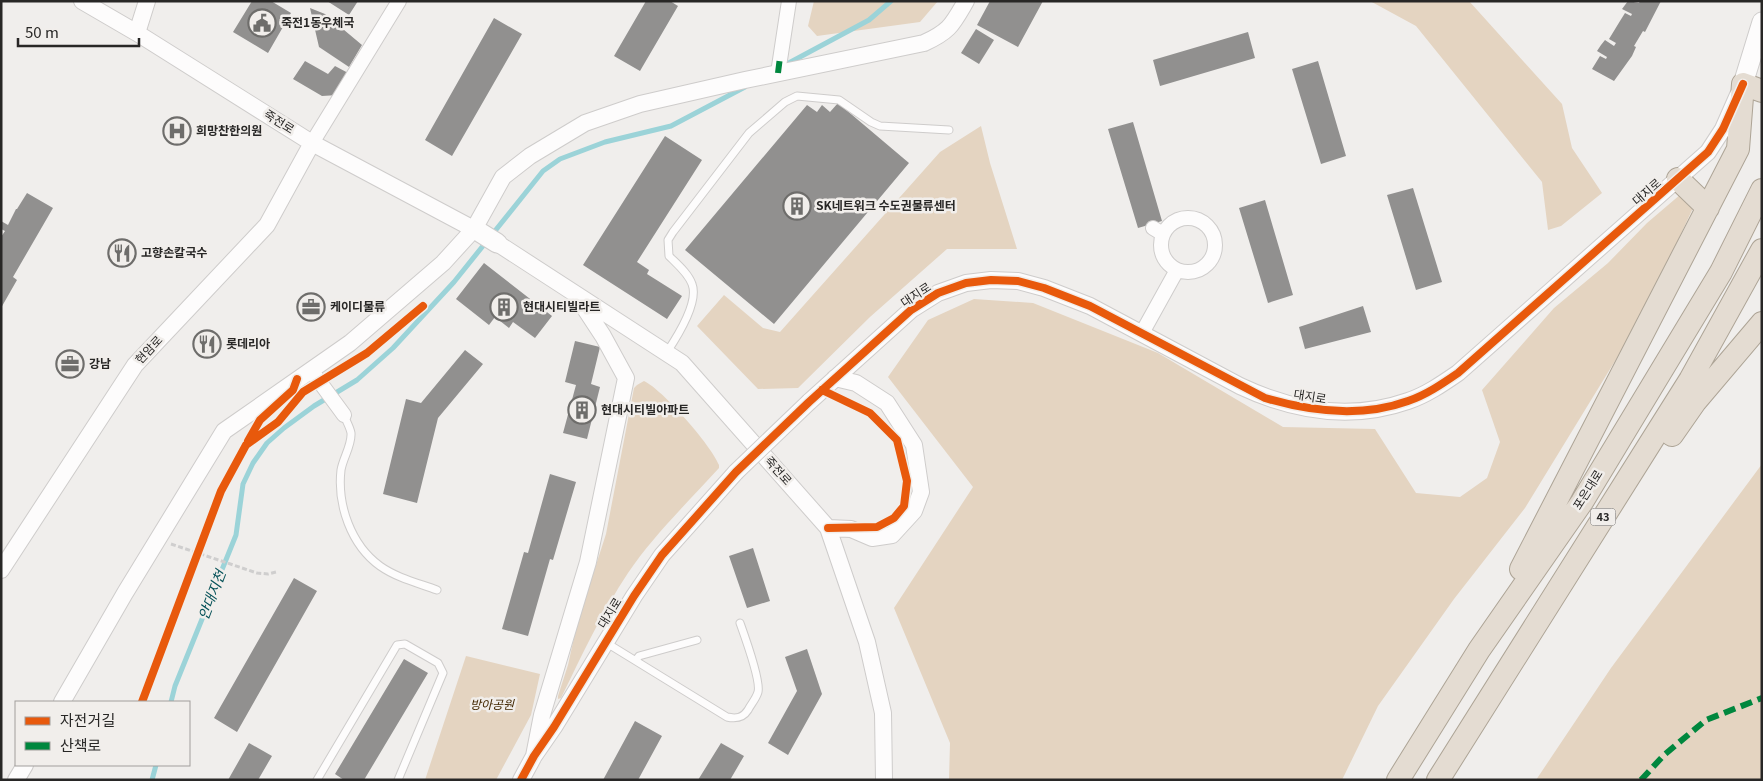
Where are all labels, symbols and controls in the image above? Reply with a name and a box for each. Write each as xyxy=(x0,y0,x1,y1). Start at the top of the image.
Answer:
public building icon: 죽전1동우체국 xyxy=(247,8,277,38)
place label: 죽전1동우체국 xyxy=(281,13,354,30)
scale bar xyxy=(18,15,139,47)
text: 50 m xyxy=(25,21,59,42)
street label: 죽전로 xyxy=(261,105,298,137)
hospital icon: 희망찬한의원 xyxy=(162,116,192,146)
place label: 희망찬한의원 xyxy=(196,121,262,138)
street label: 대지로 xyxy=(1628,174,1664,208)
building icon: SK네트워크 수도권물류센터 xyxy=(782,191,812,221)
place label: SK네트워크 수도권물류센터 xyxy=(816,196,956,213)
restaurant icon: 고향손칼국수 xyxy=(107,238,137,268)
place label: 고향손칼국수 xyxy=(141,243,207,260)
street label: 대지로 xyxy=(897,278,934,310)
office icon: 케이디물류 xyxy=(296,292,326,322)
building icon: 현대시티빌라트 xyxy=(489,292,519,322)
place label: 케이디물류 xyxy=(330,297,385,314)
place label: 현대시티빌라트 xyxy=(523,297,600,314)
restaurant icon: 롯데리아 xyxy=(192,329,222,359)
street label: 현암로 xyxy=(130,331,165,367)
place label: 롯데리아 xyxy=(226,334,270,351)
office icon: 강남 xyxy=(55,349,85,379)
place label: 강남 xyxy=(89,354,111,371)
street label: 대지로 xyxy=(1293,385,1328,407)
building icon: 현대시티빌아파트 xyxy=(567,395,597,425)
place label: 현대시티빌아파트 xyxy=(601,400,689,417)
street label: 죽전로 xyxy=(762,452,797,488)
street label: 포은대로 xyxy=(1568,466,1606,512)
road number: 43 xyxy=(1590,508,1616,526)
water label: 안대지천 xyxy=(192,566,230,622)
street label: 대지로 xyxy=(593,594,625,631)
park label: 방아공원 xyxy=(470,695,515,712)
legend xyxy=(15,701,190,766)
text: 자전거길 xyxy=(60,709,115,730)
text: 산책로 xyxy=(60,734,101,755)

